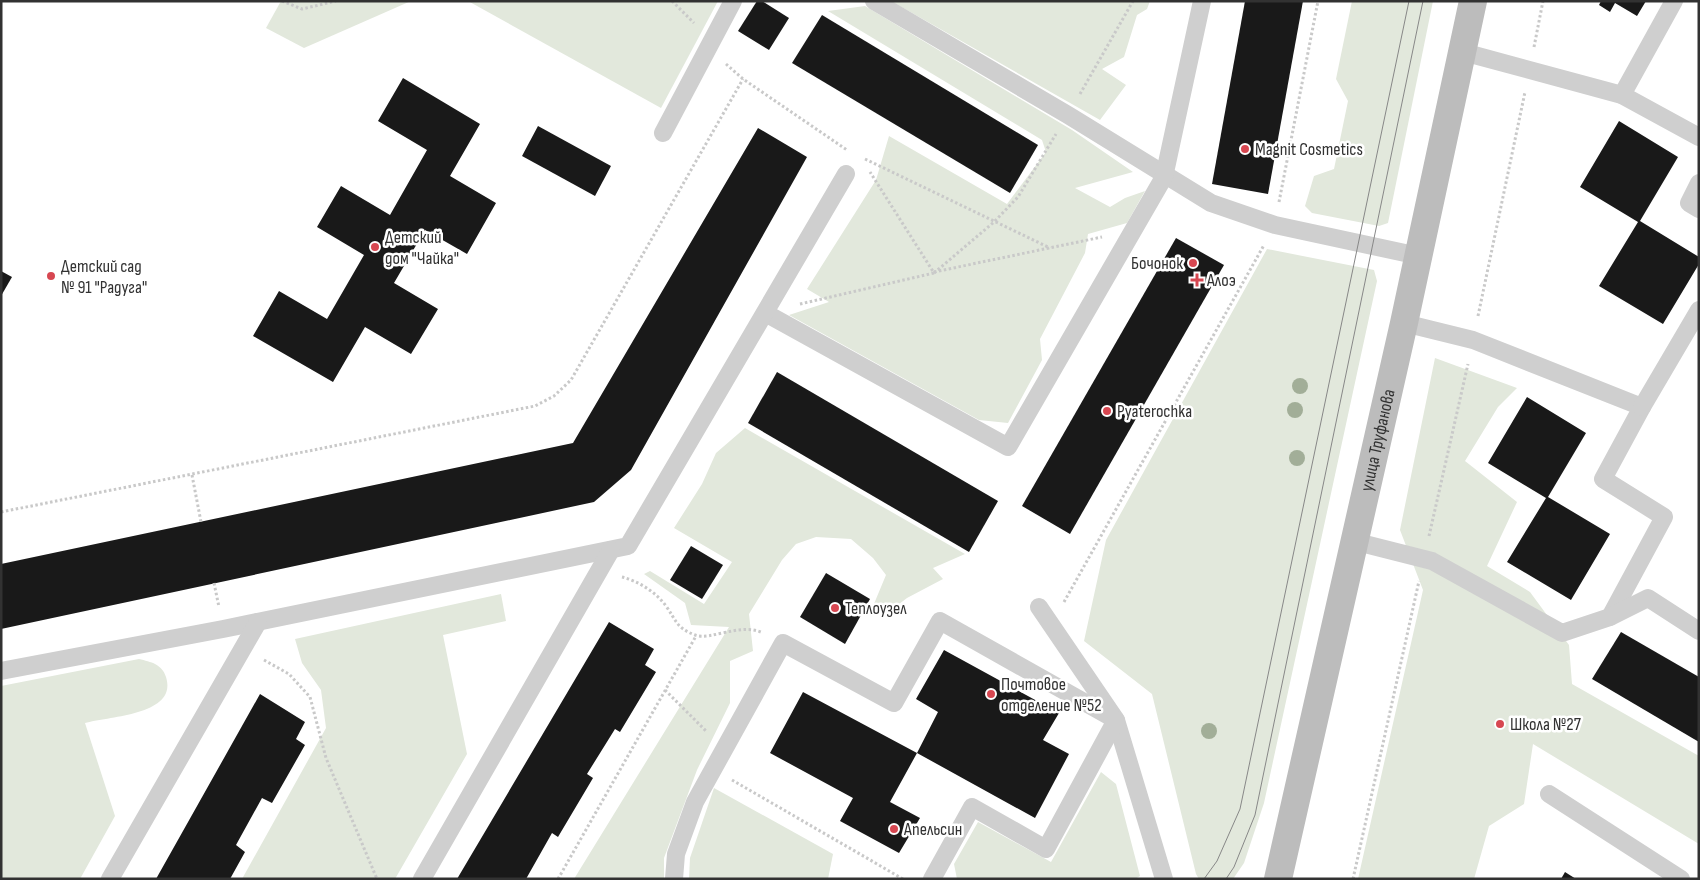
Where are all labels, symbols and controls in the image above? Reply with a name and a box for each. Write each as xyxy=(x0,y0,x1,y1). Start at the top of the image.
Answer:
place label: Magnit Cosmetics xyxy=(1255,139,1363,160)
marker: Magnit Cosmetics xyxy=(1239,143,1251,155)
place label: Детский дом "Чайка" xyxy=(385,227,459,269)
marker: Детский дом "Чайка" xyxy=(369,241,381,253)
place label: Бочонок xyxy=(1131,253,1183,274)
place label: Детский сад № 91 "Радуга" xyxy=(61,256,147,298)
marker: Бочонок xyxy=(1187,257,1199,269)
marker: Детский сад № 91 "Радуга" xyxy=(45,270,57,282)
place label: Алоэ xyxy=(1206,270,1236,291)
marker: Алоэ xyxy=(1191,274,1203,286)
street label: улица Труфанова xyxy=(1356,387,1400,493)
place label: Pyaterochka xyxy=(1117,401,1192,422)
marker: Pyaterochka xyxy=(1101,405,1113,417)
place label: Теплоузел xyxy=(845,598,907,619)
marker: Теплоузел xyxy=(829,602,841,614)
place label: Почтовое отделение №52 xyxy=(1001,674,1102,716)
marker: Почтовое отделение №52 xyxy=(985,688,997,700)
place label: Школа №27 xyxy=(1510,714,1582,735)
marker: Школа №27 xyxy=(1494,718,1506,730)
place label: Апельсин xyxy=(903,819,962,840)
marker: Апельсин xyxy=(888,823,900,835)

